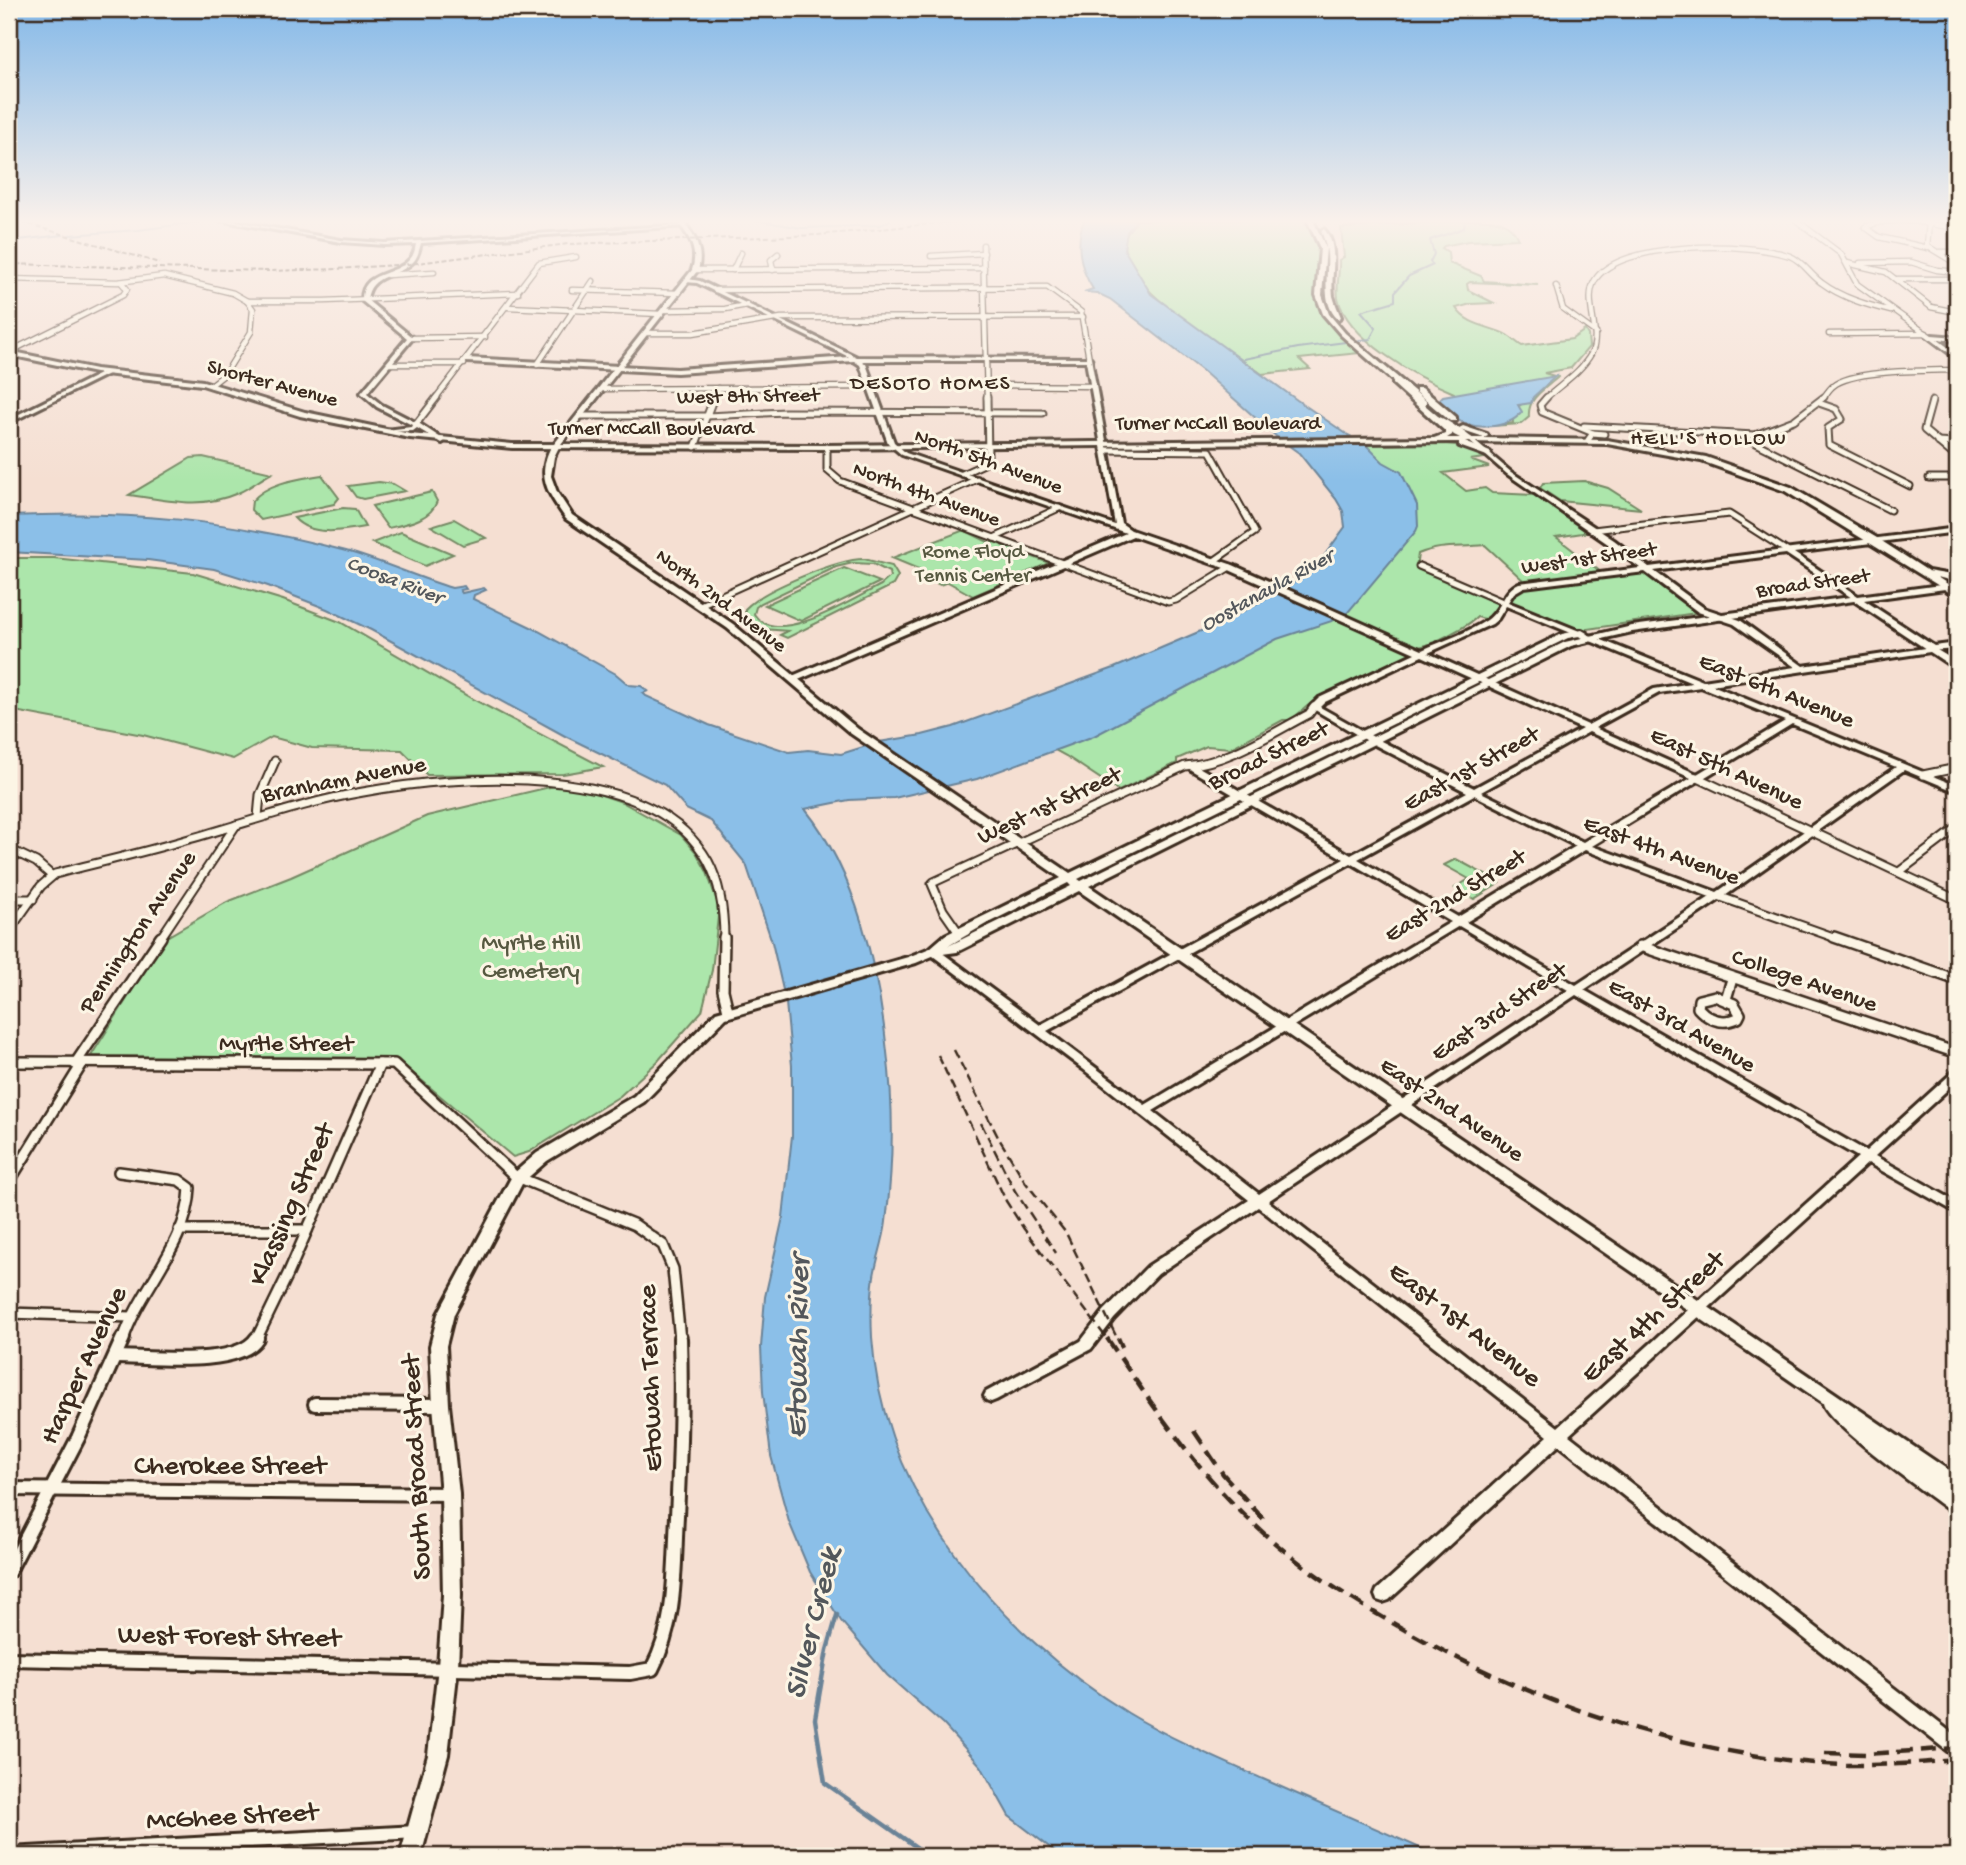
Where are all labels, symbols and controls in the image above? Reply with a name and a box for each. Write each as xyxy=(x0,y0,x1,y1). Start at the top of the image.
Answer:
street label: Shorter Avenue xyxy=(204,356,341,415)
district label: DESOTO HOMES xyxy=(849,373,1011,398)
street label: West 8th Street xyxy=(677,384,822,412)
street label: Turner McCall Boulevard xyxy=(1114,413,1322,438)
street label: Turner McCall Boulevard xyxy=(547,418,755,443)
street label: North 5th Avenue xyxy=(910,425,1067,502)
district label: HELL'S HOLLOW xyxy=(1630,428,1788,453)
street label: North 4th Avenue xyxy=(849,458,1004,535)
street label: West 1st Street xyxy=(1520,538,1660,582)
park label: Rome Floyd Tennis Center xyxy=(914,541,1032,590)
water label: Oostanaula River xyxy=(1198,543,1342,639)
street label: North 2nd Avenue xyxy=(650,545,791,660)
water label: Coosa River xyxy=(343,552,450,613)
street label: Broad Street xyxy=(1754,564,1874,605)
street label: East 6th Avenue xyxy=(1694,648,1859,737)
street label: Broad Street xyxy=(1203,714,1336,799)
street label: East 1st Street xyxy=(1399,720,1547,819)
street label: East 5th Avenue xyxy=(1645,722,1808,818)
street label: Branham Avenue xyxy=(258,751,429,811)
street label: West 1st Street xyxy=(974,760,1128,853)
street label: East 4th Avenue xyxy=(1579,810,1744,894)
street label: East 2nd Street xyxy=(1380,842,1534,951)
street label: Pennington Avenue xyxy=(73,846,205,1021)
park label: Myrtle Hill Cemetery xyxy=(481,930,581,987)
street label: College Avenue xyxy=(1727,943,1881,1021)
street label: East 3rd Street xyxy=(1427,956,1575,1069)
street label: East 3rd Avenue xyxy=(1602,973,1760,1081)
street label: Myrtle Street xyxy=(219,1031,355,1060)
street label: East 2nd Avenue xyxy=(1373,1052,1529,1170)
street label: Klassing Street xyxy=(242,1116,345,1291)
street label: East 4th Street xyxy=(1575,1243,1735,1391)
water label: Etowah River xyxy=(779,1250,821,1439)
street label: East 1st Avenue xyxy=(1381,1256,1548,1396)
street label: Harper Avenue xyxy=(34,1281,136,1450)
street label: Etowah Terrace xyxy=(632,1283,672,1472)
street label: South Broad Street xyxy=(395,1351,440,1581)
street label: Cherokee Street xyxy=(134,1451,328,1484)
water label: Silver Creek xyxy=(778,1542,853,1703)
street label: West Forest Street xyxy=(117,1620,343,1656)
street label: McGhee Street xyxy=(145,1797,321,1839)

